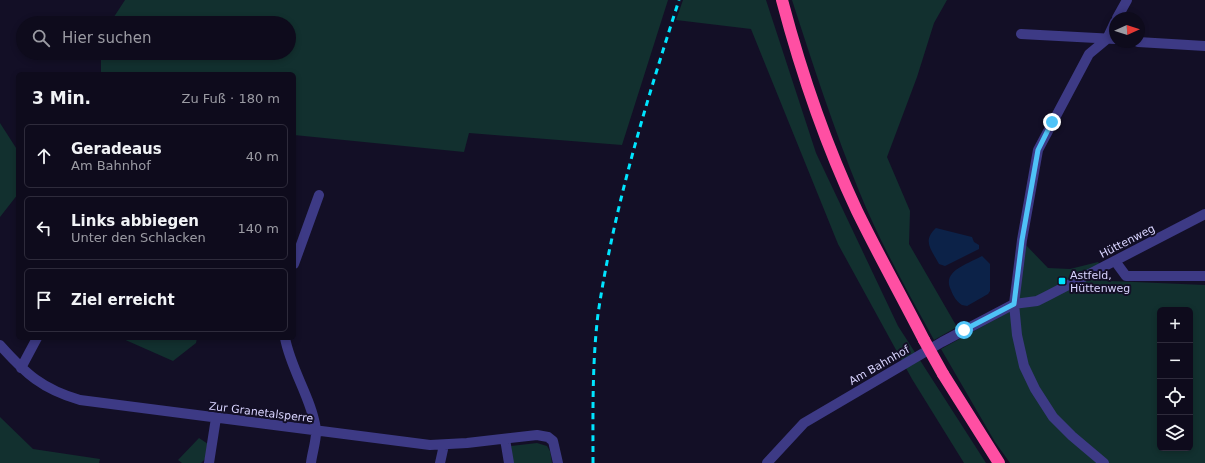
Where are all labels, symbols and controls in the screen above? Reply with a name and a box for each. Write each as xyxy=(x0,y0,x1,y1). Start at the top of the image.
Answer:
north arrow xyxy=(1109,12,1145,48)
search box xyxy=(16,16,296,60)
icon: search xyxy=(30,27,52,49)
text: Hier suchen xyxy=(62,29,151,47)
text: 3 Min. xyxy=(32,88,91,108)
text: Zu Fuß · 180 m xyxy=(182,91,280,106)
route end xyxy=(1043,113,1061,131)
text: Geradeaus xyxy=(71,140,162,158)
icon: ahead xyxy=(33,145,55,167)
text: 40 m xyxy=(246,149,279,164)
text: Am Bahnhof xyxy=(71,158,151,173)
text: Links abbiegen xyxy=(71,212,199,230)
icon: left xyxy=(33,217,55,239)
text: 140 m xyxy=(237,221,279,236)
street label: Hüttenweg xyxy=(1097,222,1157,261)
text: Unter den Schlacken xyxy=(71,230,206,245)
place label: Astfeld, Hüttenweg xyxy=(1070,269,1130,295)
marker: Astfeld, Hüttenweg xyxy=(1057,276,1067,286)
icon: arrive xyxy=(33,289,55,311)
text: Ziel erreicht xyxy=(71,291,175,309)
map controls xyxy=(1157,307,1193,451)
button: + xyxy=(1157,307,1193,343)
route start xyxy=(955,321,973,339)
street label: Am Bahnhof xyxy=(847,342,913,388)
button: − xyxy=(1157,343,1193,379)
button: locate xyxy=(1157,379,1193,415)
street label: Zur Granetalsperre xyxy=(208,400,314,425)
button: layers xyxy=(1157,415,1193,451)

